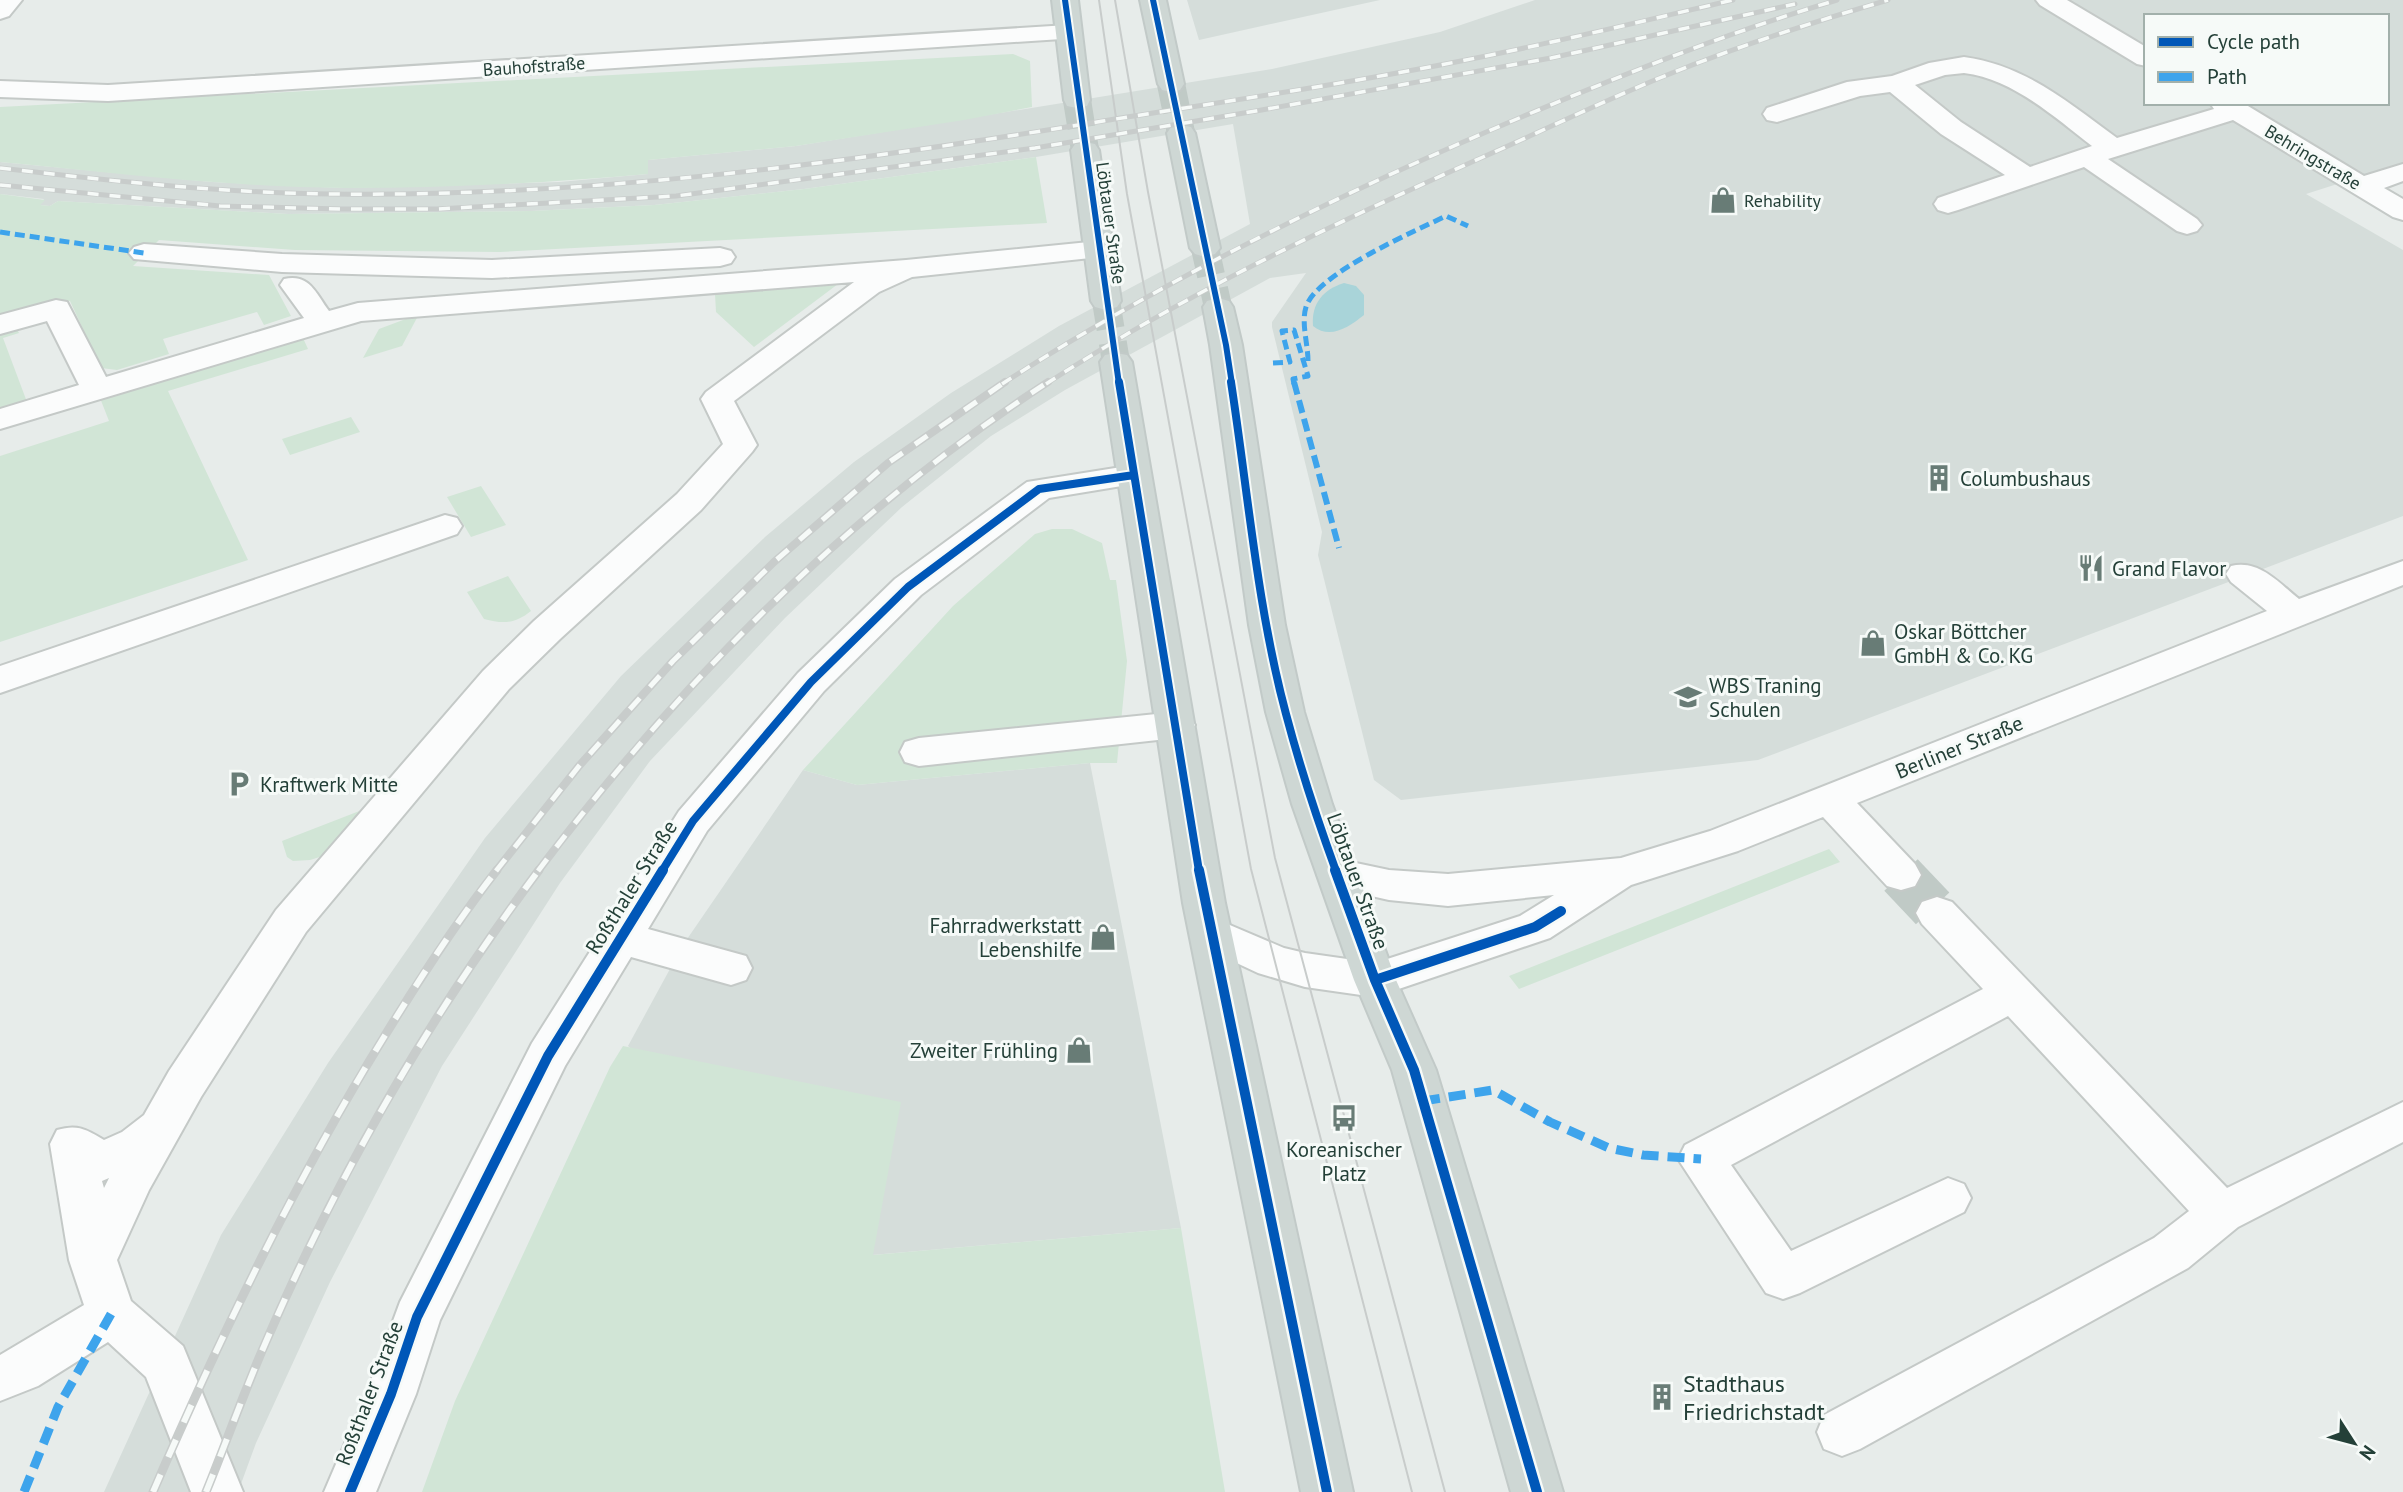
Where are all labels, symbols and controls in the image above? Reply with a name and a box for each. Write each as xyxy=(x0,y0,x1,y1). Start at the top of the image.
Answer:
legend xyxy=(2144,14,2389,105)
text: Cycle path xyxy=(2207,28,2300,55)
street label: Bauhofstraße xyxy=(482,51,586,81)
text: Path xyxy=(2207,63,2247,90)
street label: Behringstraße xyxy=(2261,119,2365,195)
street label: Löbtauer Straße xyxy=(1091,161,1131,285)
shop icon: Rehability xyxy=(1708,185,1738,215)
place label: Rehability xyxy=(1744,189,1821,212)
building icon: Columbushaus xyxy=(1924,463,1954,493)
place label: Columbushaus xyxy=(1960,465,2091,492)
restaurant icon: Grand Flavor xyxy=(2076,553,2106,583)
place label: Grand Flavor xyxy=(2112,555,2227,582)
place label: Oskar Böttcher GmbH & Co. KG xyxy=(1894,618,2033,669)
shop icon: Oskar Böttcher GmbH & Co. KG xyxy=(1858,628,1888,658)
place label: WBS Traning Schulen xyxy=(1709,672,1822,723)
school or university icon: WBS Traning Schulen xyxy=(1673,682,1703,712)
street label: Berliner Straße xyxy=(1891,709,2027,785)
parking icon: Kraftwerk Mitte xyxy=(224,769,254,799)
place label: Kraftwerk Mitte xyxy=(260,771,398,798)
street label: Löbtauer Straße xyxy=(1321,809,1395,953)
street label: Roßthaler Straße xyxy=(579,815,683,959)
place label: Fahrradwerkstatt Lebenshilfe xyxy=(930,912,1082,963)
shop icon: Fahrradwerkstatt Lebenshilfe xyxy=(1088,922,1118,952)
shop icon: Zweiter Frühling xyxy=(1064,1035,1094,1065)
place label: Zweiter Frühling xyxy=(910,1037,1058,1064)
bus stop icon: Koreanischer Platz xyxy=(1329,1103,1359,1133)
place label: Koreanischer Platz xyxy=(1286,1136,1402,1187)
street label: Roßthaler Straße xyxy=(329,1317,409,1469)
place label: Stadthaus Friedrichstadt xyxy=(1683,1368,1825,1427)
building icon: Stadthaus Friedrichstadt xyxy=(1647,1382,1677,1412)
north arrow xyxy=(2319,1408,2389,1478)
text: N xyxy=(2354,1441,2381,1465)

